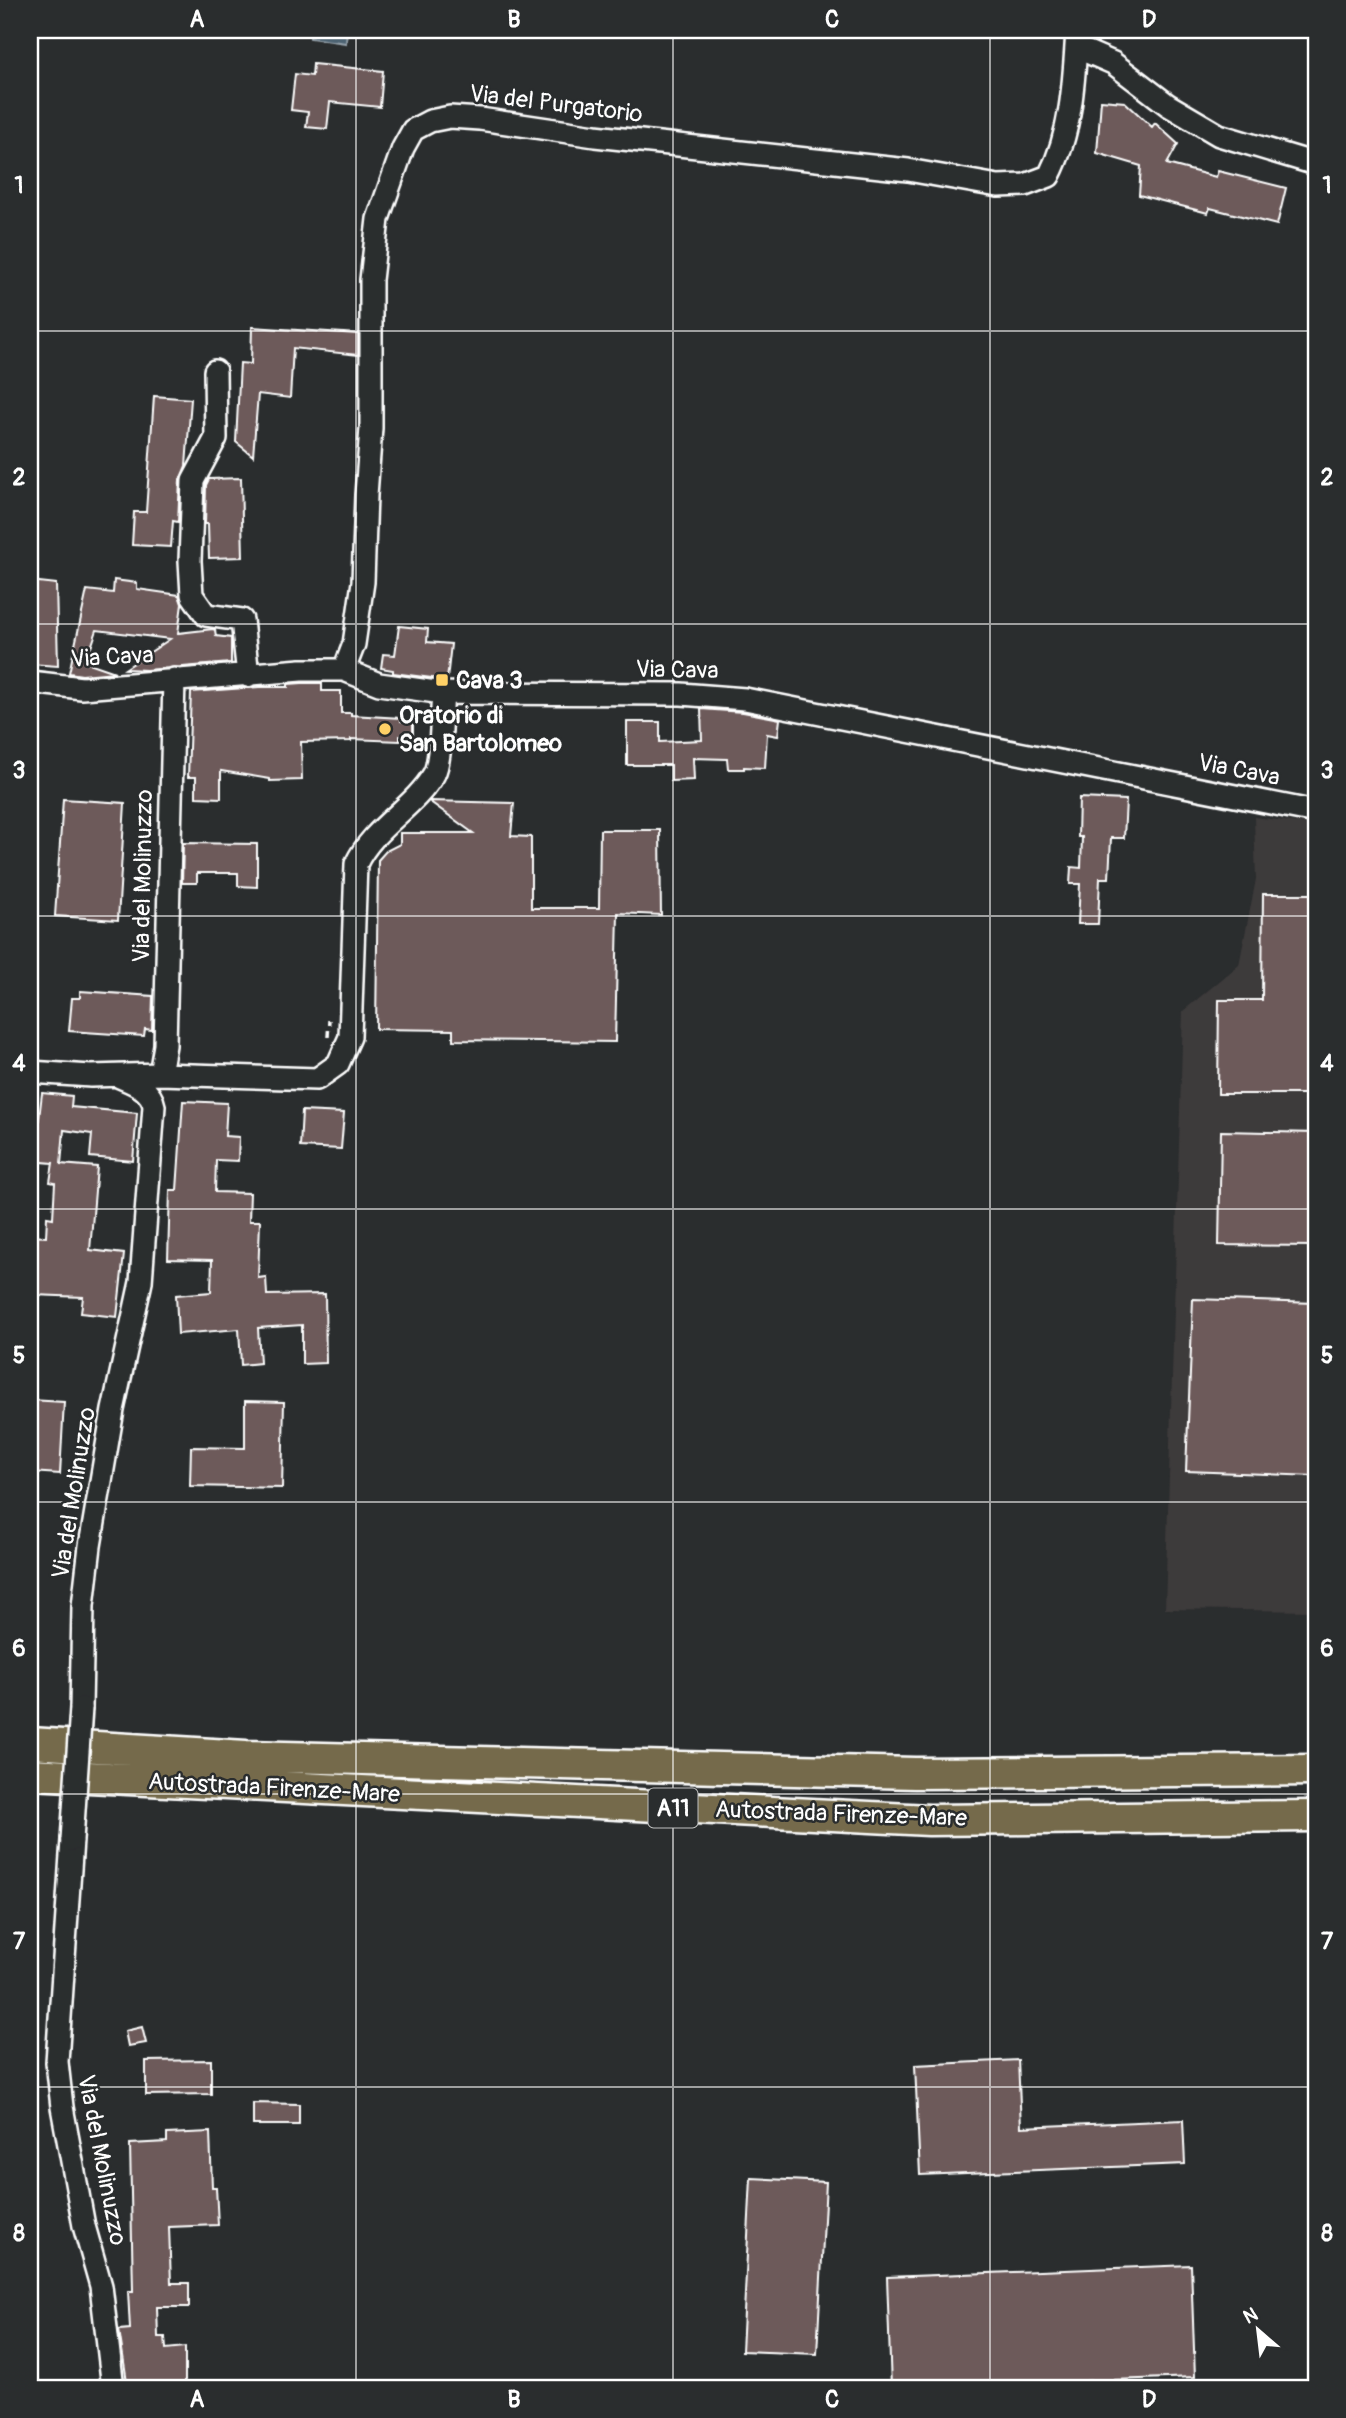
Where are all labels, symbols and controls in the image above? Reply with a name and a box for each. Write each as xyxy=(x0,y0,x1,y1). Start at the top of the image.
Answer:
text: A xyxy=(190,5,205,34)
text: B xyxy=(507,5,521,34)
text: C xyxy=(825,5,839,34)
text: D xyxy=(1142,5,1156,34)
street label: Via del Purgatorio xyxy=(468,79,644,129)
text: 1 xyxy=(15,171,24,200)
text: 1 xyxy=(1323,171,1332,200)
text: 2 xyxy=(13,463,26,492)
text: 2 xyxy=(1321,463,1334,492)
street label: Via Cava xyxy=(70,640,154,674)
street label: Via Cava xyxy=(635,655,719,685)
place label: Cava 3 xyxy=(456,666,523,695)
marker: Cava 3 xyxy=(434,672,450,688)
place label: Oratorio di San Bartolomeo xyxy=(399,701,562,758)
marker: Oratorio di San Bartolomeo xyxy=(377,721,393,737)
street label: Via Cava xyxy=(1196,748,1282,792)
text: 3 xyxy=(13,756,25,785)
text: 3 xyxy=(1321,756,1333,785)
street label: Via del Molinuzzo xyxy=(127,789,159,963)
text: 4 xyxy=(12,1049,26,1078)
text: 4 xyxy=(1320,1049,1334,1078)
text: 5 xyxy=(13,1341,25,1370)
text: 5 xyxy=(1321,1341,1333,1370)
street label: Via del Molinuzzo xyxy=(46,1405,102,1581)
text: 6 xyxy=(12,1634,26,1663)
text: 6 xyxy=(1320,1634,1334,1663)
street label: Autostrada Firenze-Mare xyxy=(147,1767,401,1809)
road number: A11 xyxy=(648,1788,698,1828)
street label: Autostrada Firenze-Mare xyxy=(714,1795,968,1833)
text: 7 xyxy=(13,1927,26,1956)
text: 7 xyxy=(1321,1927,1334,1956)
street label: Via del Molinuzzo xyxy=(71,2072,133,2248)
text: 8 xyxy=(13,2219,25,2248)
text: 8 xyxy=(1321,2219,1333,2248)
north arrow xyxy=(1224,2296,1294,2366)
text: N xyxy=(1239,2302,1262,2329)
text: A xyxy=(190,2385,205,2414)
text: B xyxy=(507,2385,521,2414)
text: C xyxy=(825,2385,839,2414)
text: D xyxy=(1142,2385,1156,2414)

